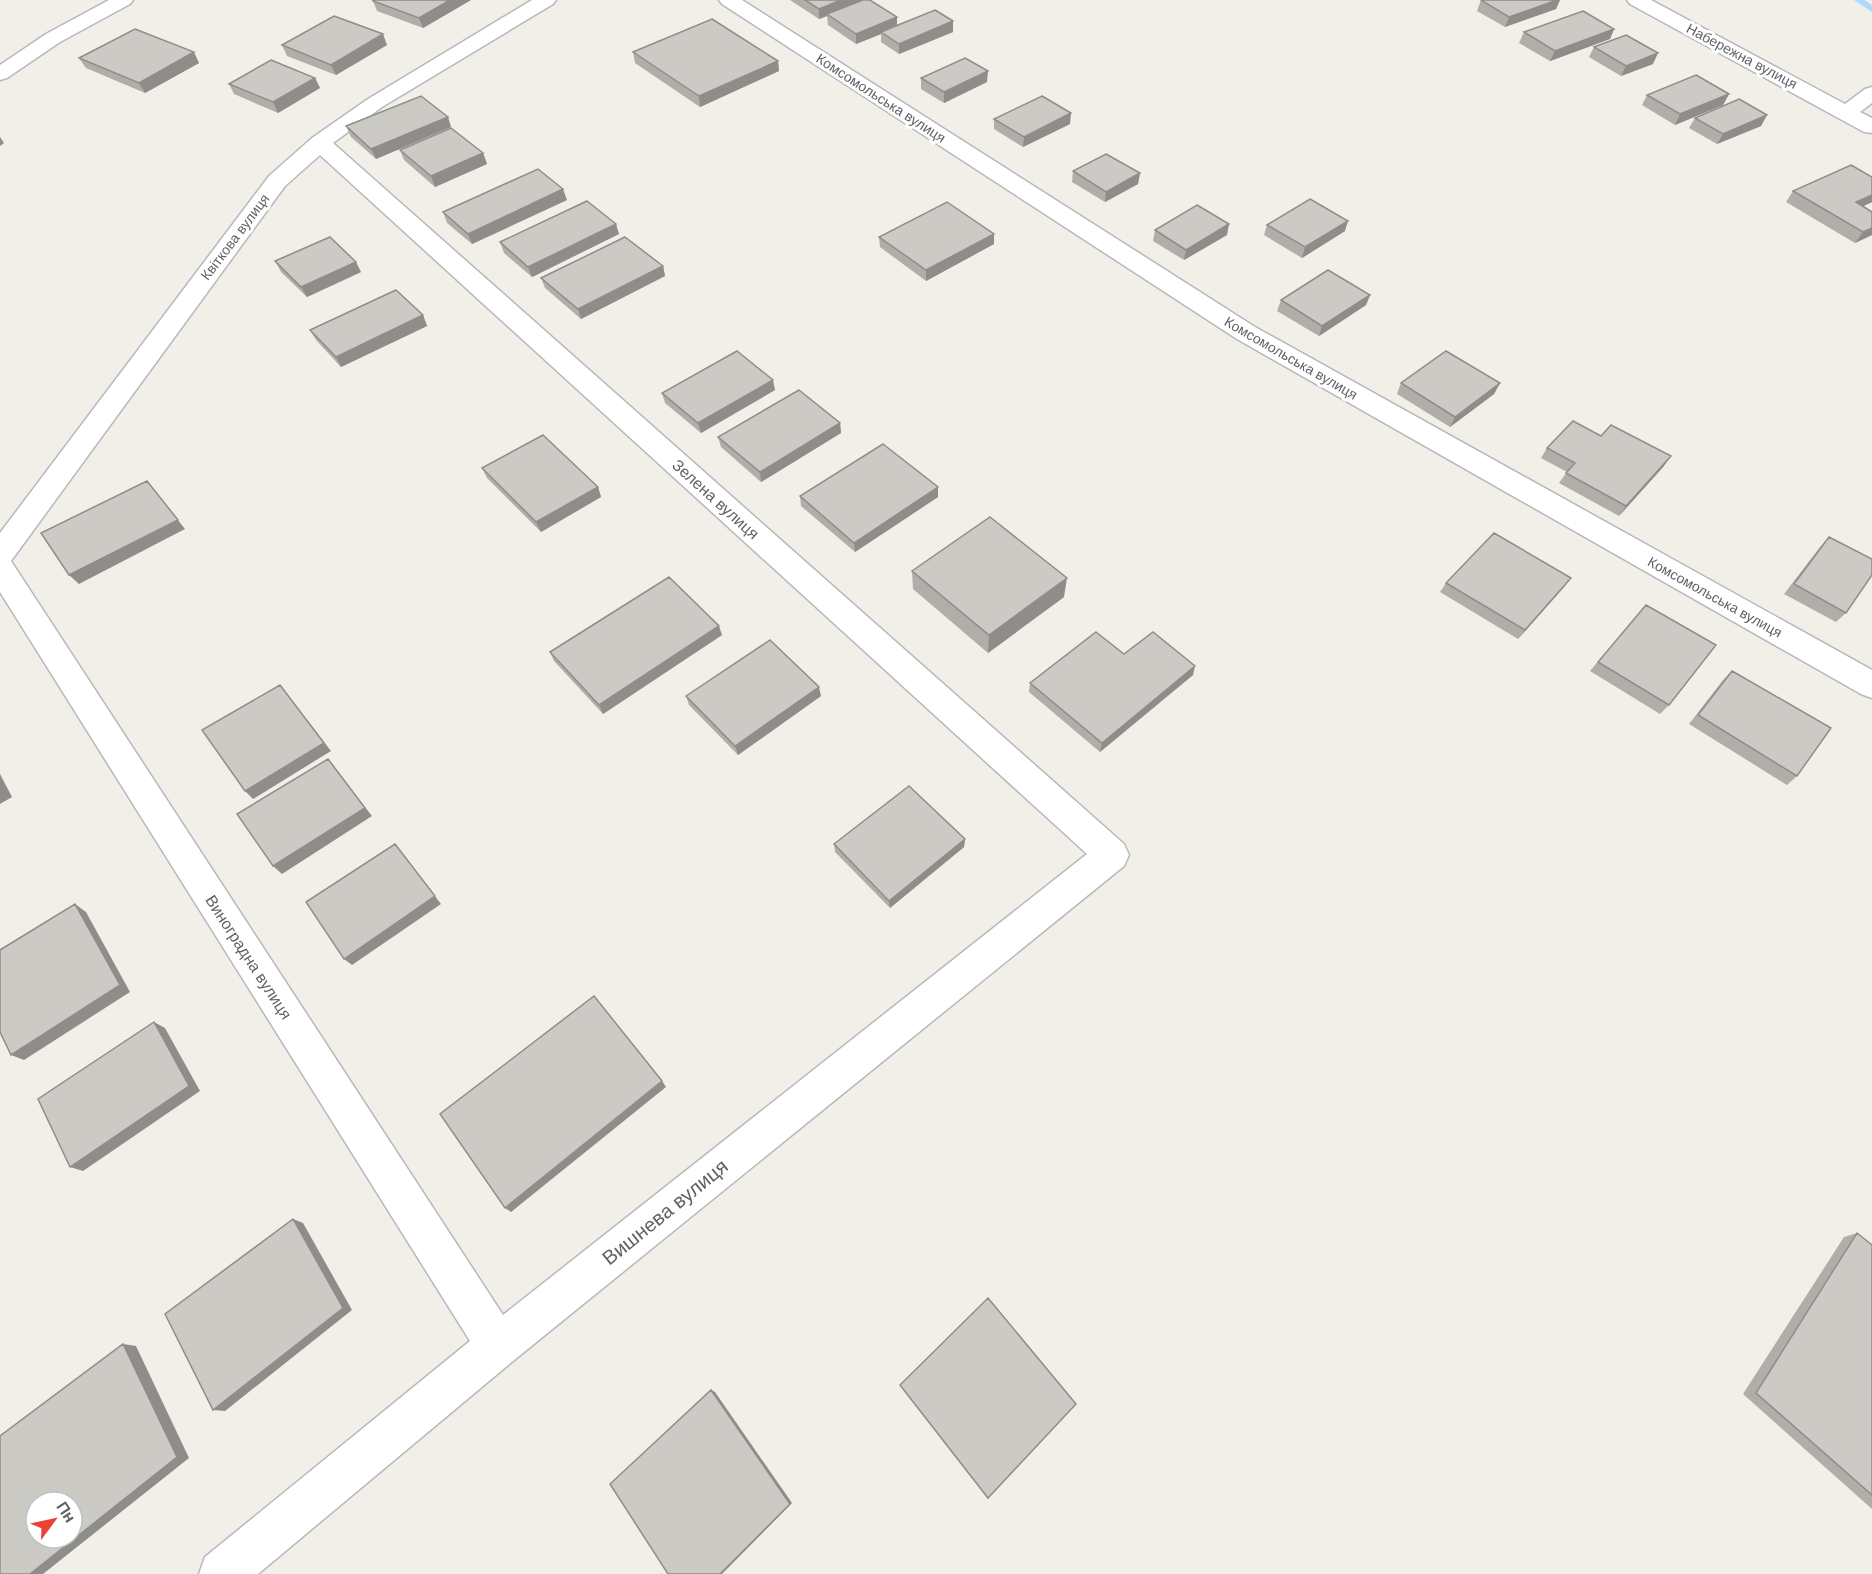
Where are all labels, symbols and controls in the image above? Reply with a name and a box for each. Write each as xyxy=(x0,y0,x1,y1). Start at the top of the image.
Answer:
street label: Набережна вулиця xyxy=(1684,20,1800,92)
street label: Комсомольська вулиця xyxy=(813,50,949,146)
street label: Квіткова вулиця xyxy=(197,191,273,283)
street label: Комсомольська вулиця xyxy=(1222,313,1360,403)
street label: Зелена вулиця xyxy=(669,456,762,543)
street label: Комсомольська вулиця xyxy=(1645,553,1785,641)
street label: Виноградна вулиця xyxy=(202,892,295,1022)
street label: Вишнева вулиця xyxy=(598,1155,732,1269)
north arrow xyxy=(24,1490,84,1550)
text: Пн xyxy=(53,1499,79,1526)

